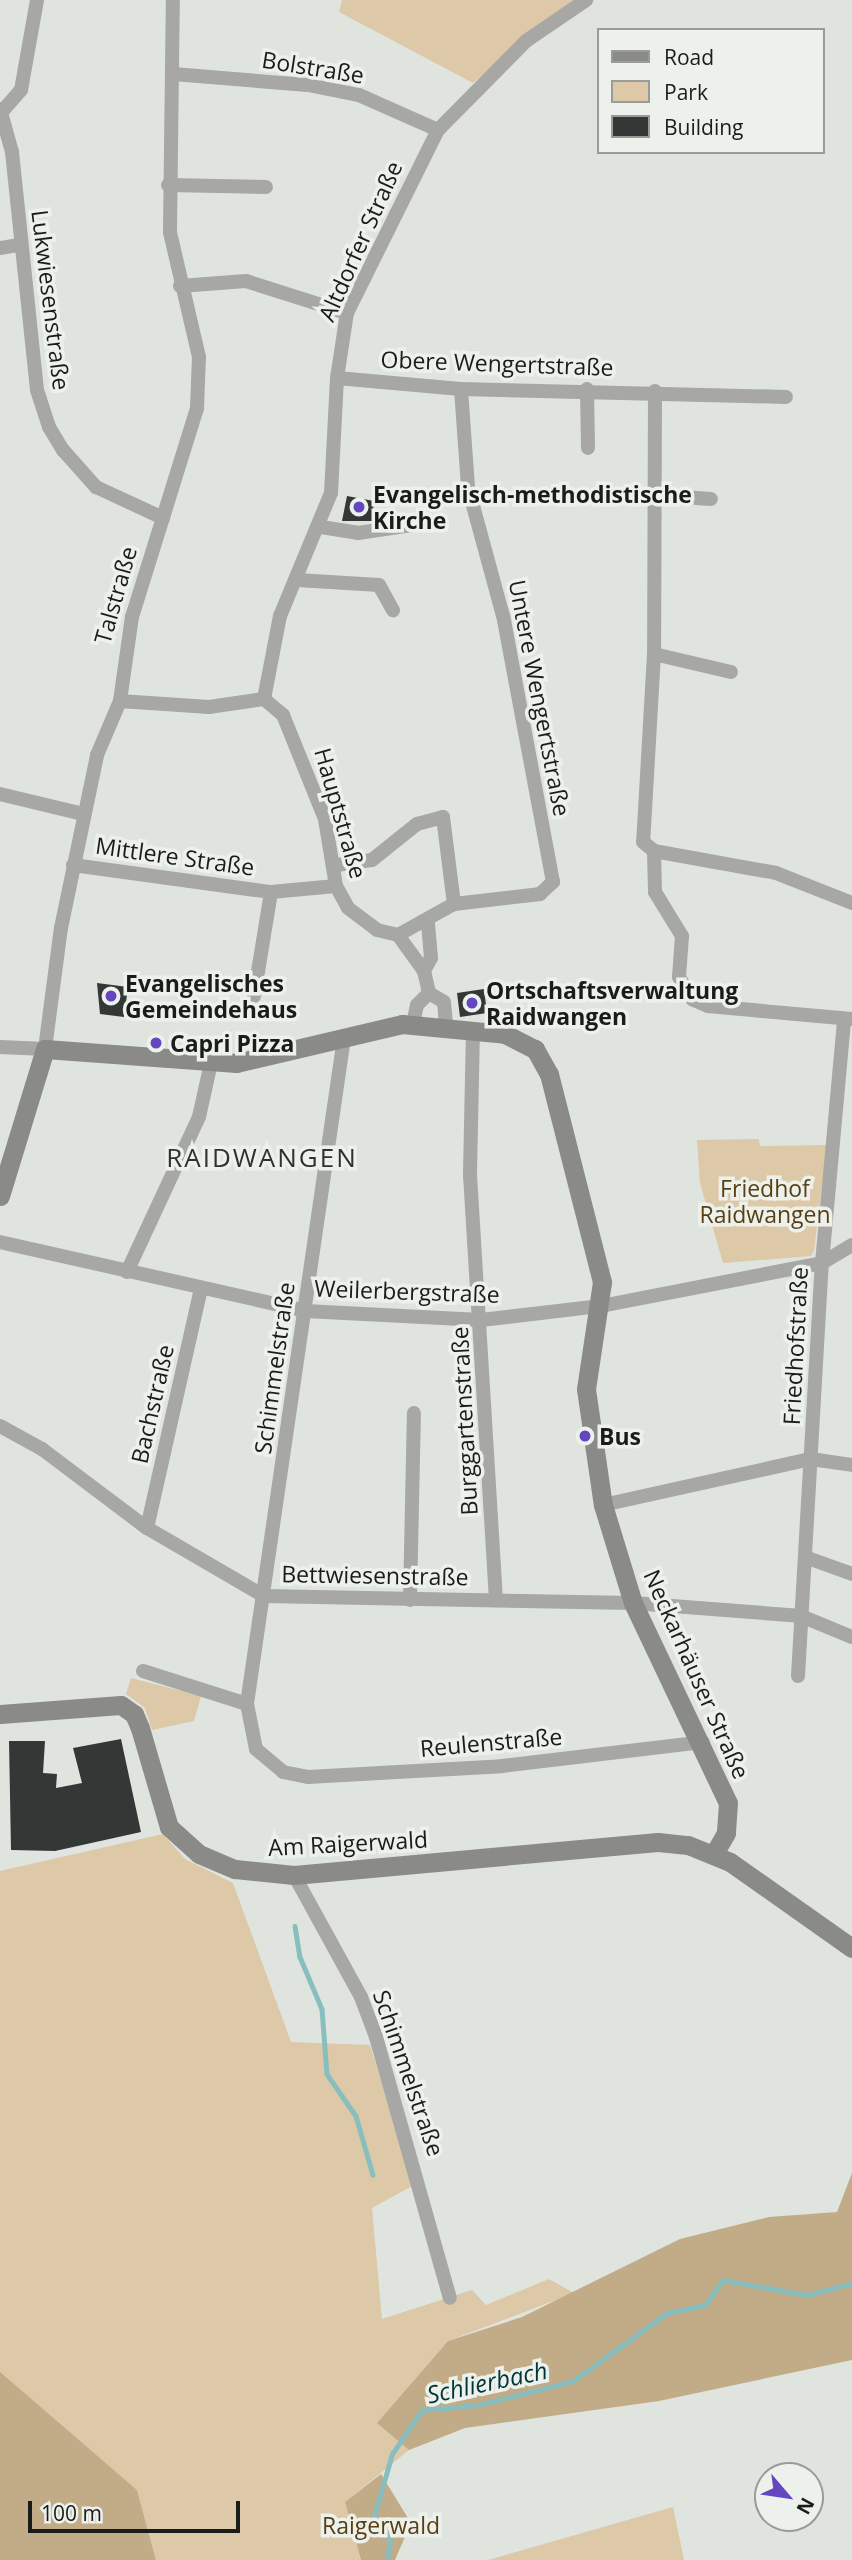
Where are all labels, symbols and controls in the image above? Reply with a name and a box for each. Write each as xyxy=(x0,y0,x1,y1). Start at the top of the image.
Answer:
legend xyxy=(596,28,824,154)
text: Road xyxy=(664,43,714,71)
street label: Bolstraße xyxy=(260,45,366,89)
text: Park xyxy=(664,78,708,106)
text: Building xyxy=(664,113,743,141)
street label: Altdorfer Straße xyxy=(312,157,408,325)
street label: Lukwiesenstraße xyxy=(26,208,76,392)
street label: Obere Wengertstraße xyxy=(380,345,614,381)
place label: Evangelisch-methodistische Kirche xyxy=(373,480,692,534)
marker: Evangelisch-methodistische Kirche xyxy=(351,499,367,515)
street label: Talstraße xyxy=(88,543,142,647)
street label: Untere Wengertstraße xyxy=(504,578,576,818)
street label: Hauptstraße xyxy=(309,744,373,882)
street label: Mittlere Straße xyxy=(94,831,256,881)
place label: Evangelisches Gemeindehaus xyxy=(125,969,297,1023)
place label: Ortschaftsverwaltung Raidwangen xyxy=(486,976,738,1030)
marker: Evangelisches Gemeindehaus xyxy=(103,988,119,1004)
marker: Ortschaftsverwaltung Raidwangen xyxy=(464,995,480,1011)
place label: Capri Pizza xyxy=(170,1029,294,1057)
marker: Capri Pizza xyxy=(148,1035,164,1051)
district label: RAIDWANGEN xyxy=(167,1142,357,1174)
park label: Friedhof Raidwangen xyxy=(699,1174,831,1228)
street label: Friedhofstraße xyxy=(777,1266,813,1426)
street label: Weilerbergstraße xyxy=(314,1274,500,1308)
street label: Schimmelstraße xyxy=(248,1280,300,1456)
street label: Burggartenstraße xyxy=(445,1326,483,1516)
street label: Bachstraße xyxy=(125,1342,179,1466)
place label: Bus xyxy=(599,1422,641,1450)
marker: Bus xyxy=(577,1428,593,1444)
street label: Bettwiesenstraße xyxy=(281,1560,469,1590)
street label: Neckarhäuser Straße xyxy=(638,1565,756,1783)
street label: Reulenstraße xyxy=(419,1722,563,1762)
street label: Am Raigerwald xyxy=(267,1825,429,1861)
street label: Schimmelstraße xyxy=(368,1987,450,2159)
water label: Schlierbach xyxy=(424,2355,550,2409)
north arrow xyxy=(754,2462,824,2532)
scale bar xyxy=(32,2486,243,2530)
text: N xyxy=(791,2493,821,2519)
text: 100 m xyxy=(41,2499,102,2527)
park label: Raigerwald xyxy=(322,2511,440,2539)

